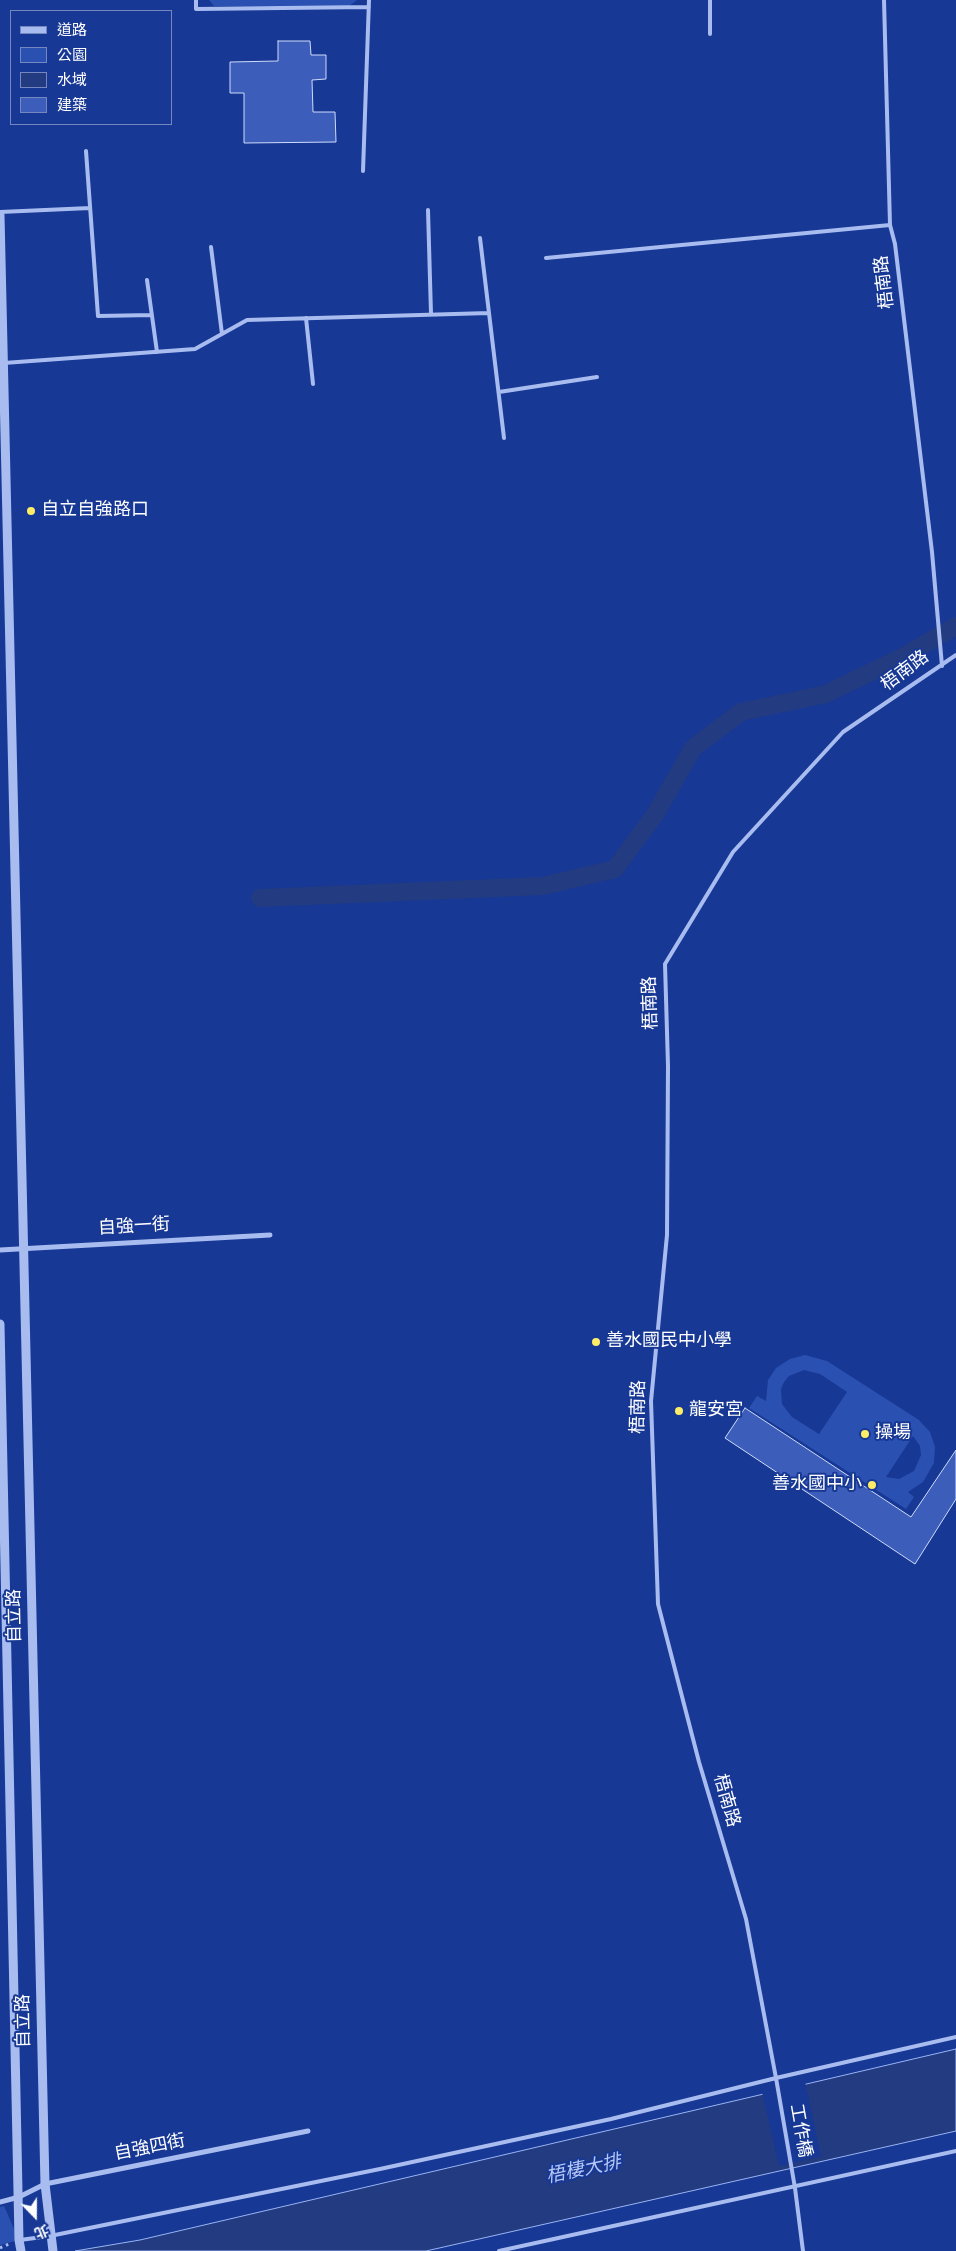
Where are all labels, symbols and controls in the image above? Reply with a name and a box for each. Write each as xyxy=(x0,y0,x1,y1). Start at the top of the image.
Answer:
legend xyxy=(10,10,172,125)
text: 道路 xyxy=(57,22,87,41)
text: 公園 xyxy=(57,47,87,66)
text: 水域 xyxy=(57,72,87,91)
text: 建築 xyxy=(57,97,87,116)
street label: 梧南路 xyxy=(872,254,900,310)
place label: 自立自強路口 xyxy=(41,500,149,522)
marker: 自立自強路口 xyxy=(25,505,37,517)
street label: 梧南路 xyxy=(878,647,934,697)
street label: 梧南路 xyxy=(640,976,664,1030)
street label: 自強一街 xyxy=(97,1215,171,1241)
place label: 善水國民中小學 xyxy=(606,1331,732,1353)
marker: 善水國民中小學 xyxy=(590,1336,602,1348)
street label: 梧南路 xyxy=(629,1380,651,1434)
place label: 龍安宮 xyxy=(689,1400,743,1422)
marker: 龍安宮 xyxy=(673,1405,685,1417)
place label: 操場 xyxy=(875,1423,911,1445)
marker: 操場 xyxy=(859,1428,871,1440)
place label: 善水國中小 xyxy=(772,1474,862,1496)
marker: 善水國中小 xyxy=(866,1479,878,1491)
street label: 自立路 xyxy=(5,1589,27,1643)
street label: 梧南路 xyxy=(707,1772,743,1830)
street label: 自立路 xyxy=(14,1994,36,2048)
street label: 工作橋 xyxy=(784,2103,814,2159)
street label: 自強四街 xyxy=(113,2132,187,2166)
water label: 梧棲大排 xyxy=(544,2152,624,2190)
north arrow xyxy=(10,2191,60,2241)
text: 北 xyxy=(31,2220,50,2241)

